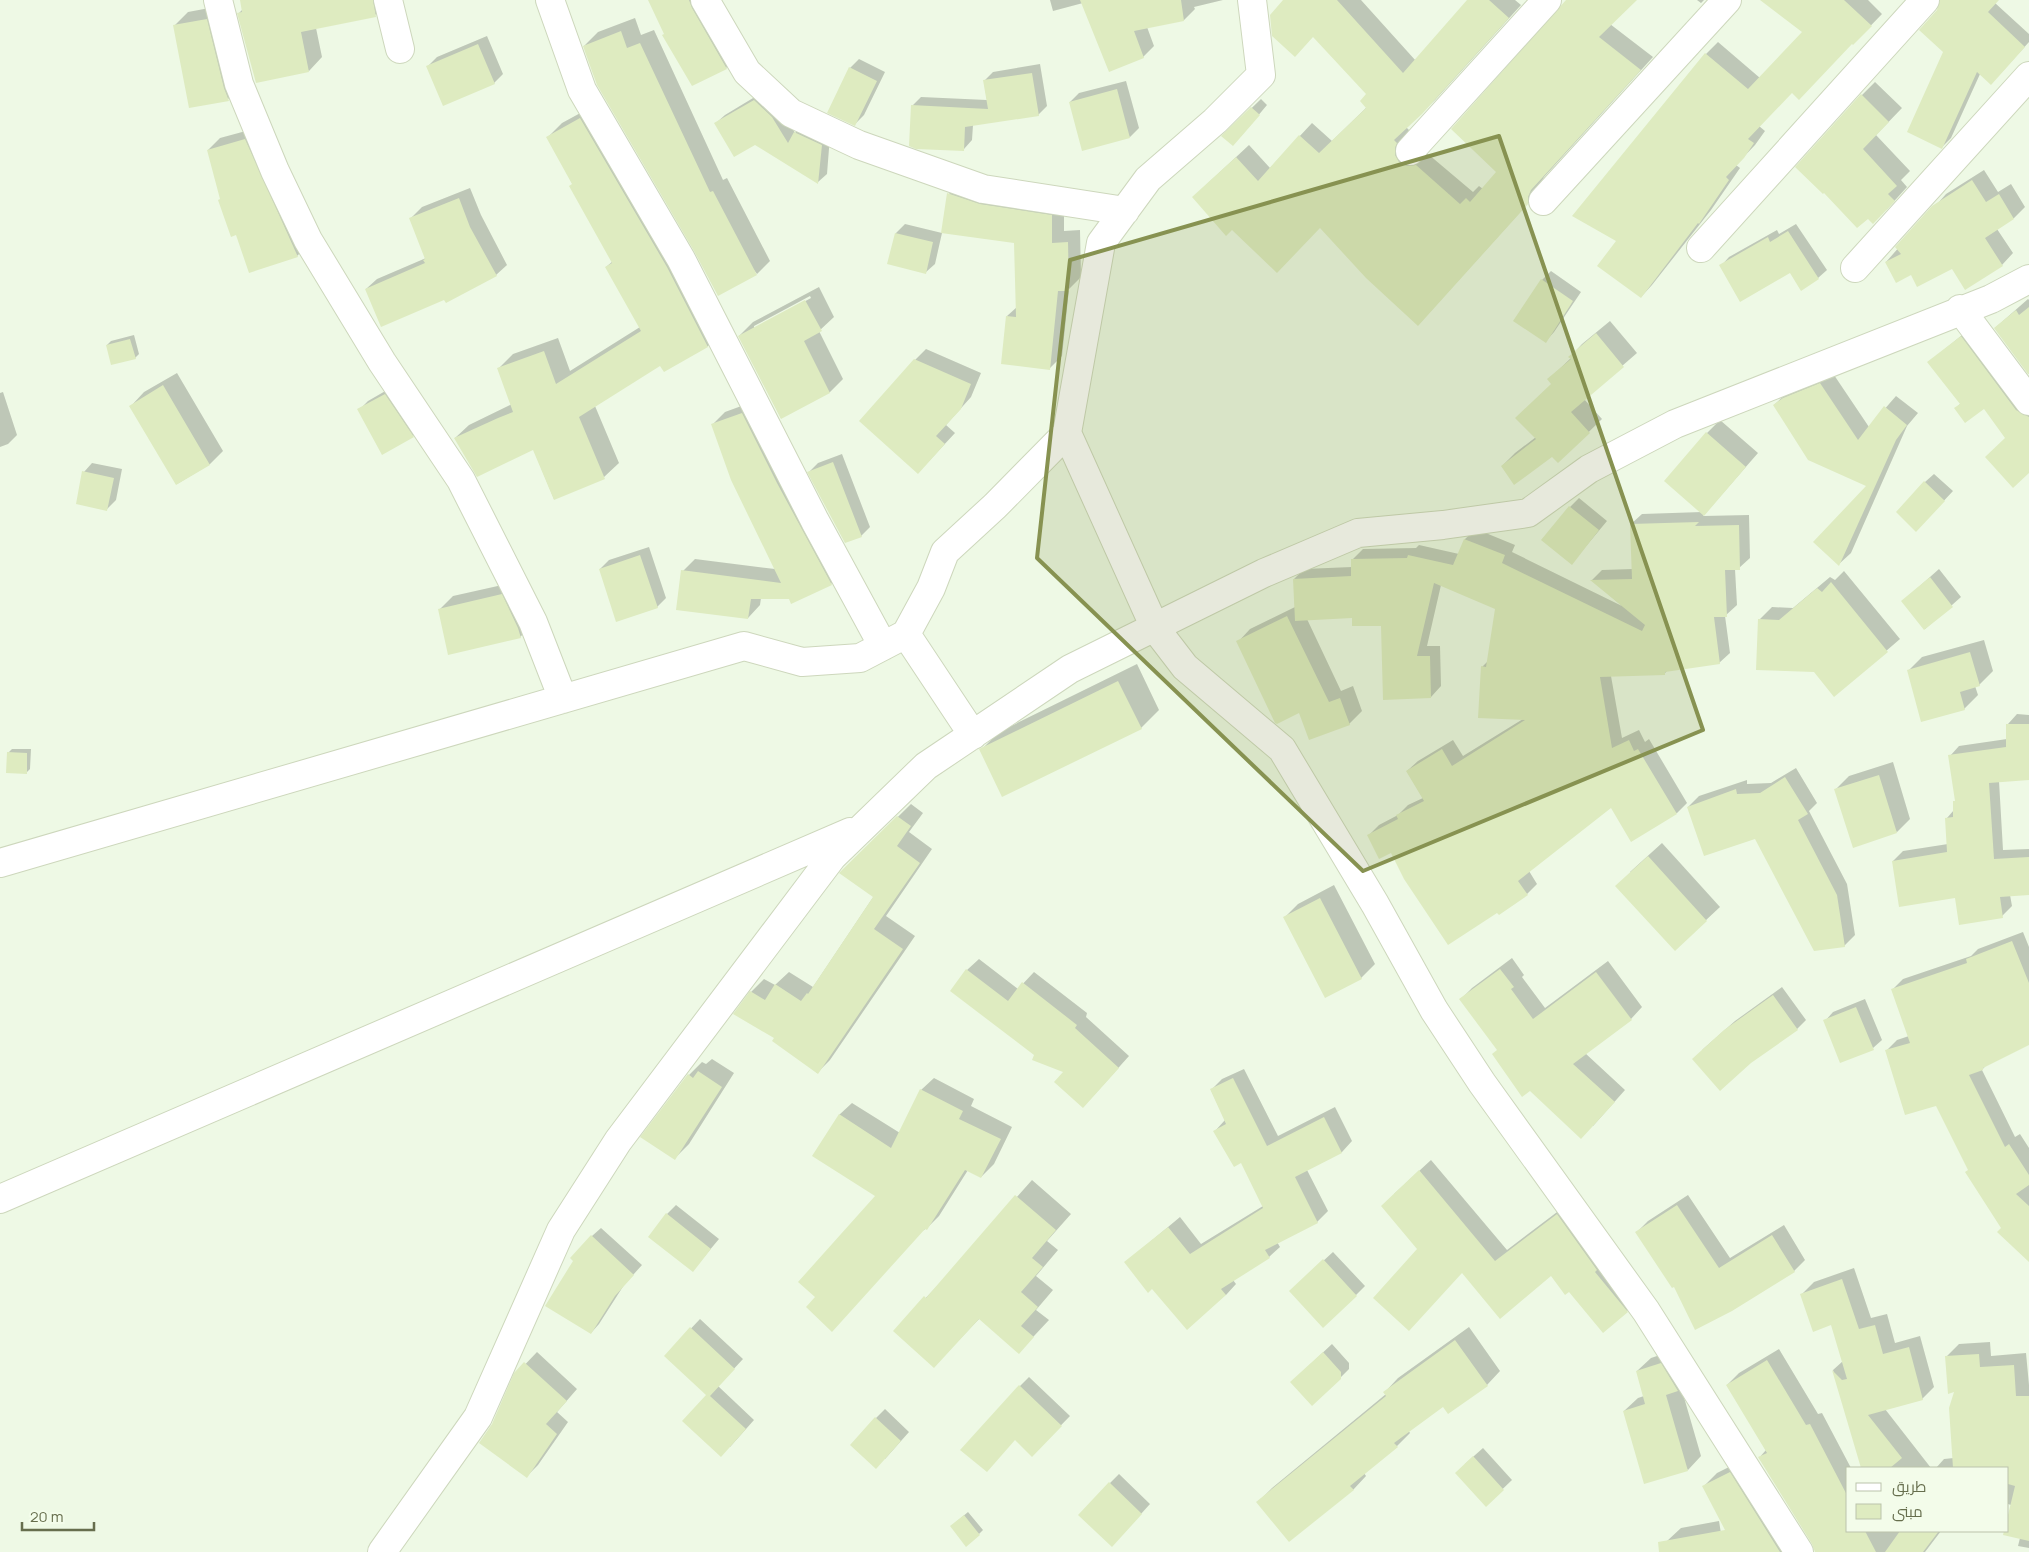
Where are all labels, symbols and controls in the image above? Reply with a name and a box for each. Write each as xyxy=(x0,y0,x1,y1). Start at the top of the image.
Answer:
legend xyxy=(1846,1467,2009,1532)
text: طريق xyxy=(1892,1476,1926,1497)
scale bar xyxy=(22,1500,95,1532)
text: مبنى xyxy=(1892,1501,1923,1522)
text: 20 m xyxy=(30,1506,63,1527)

